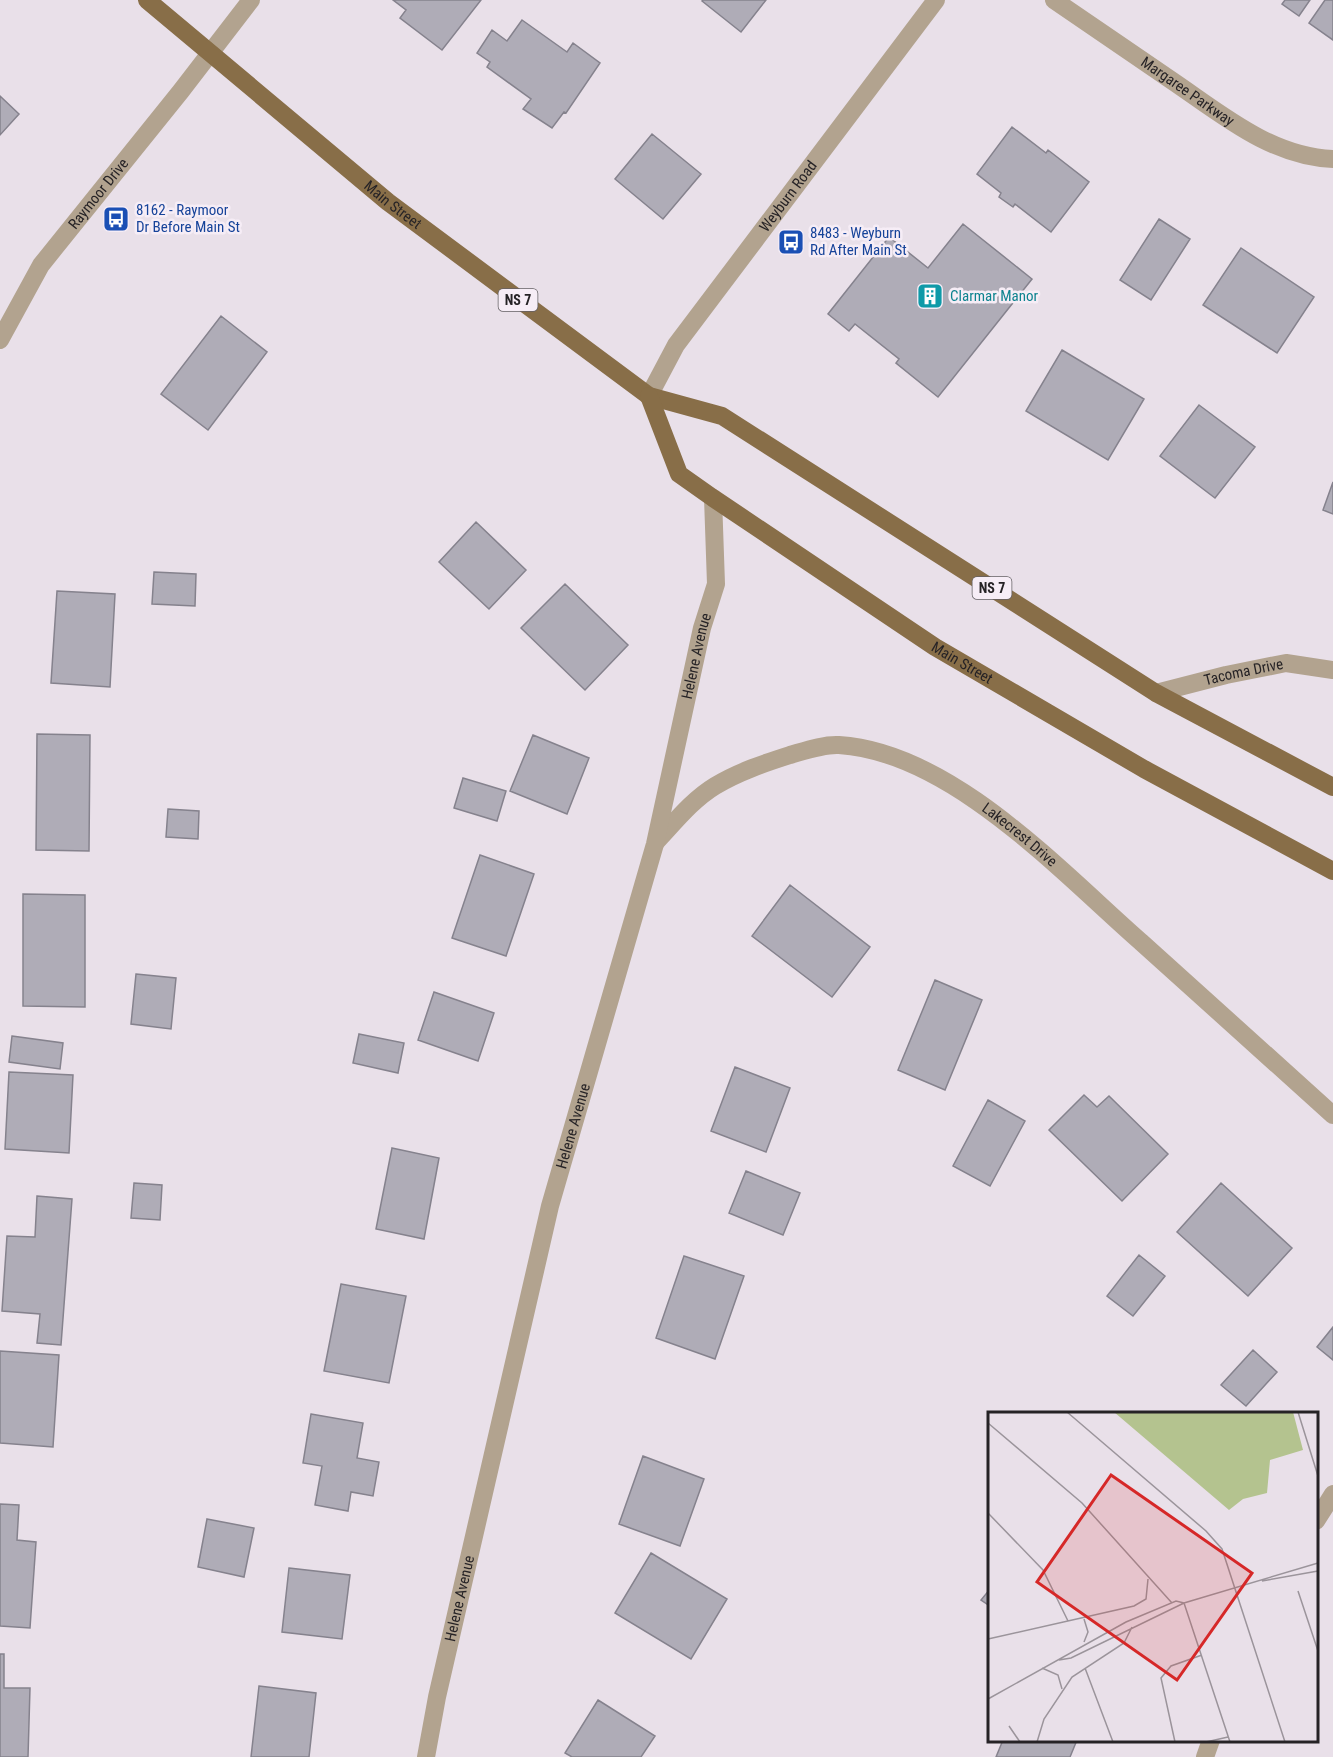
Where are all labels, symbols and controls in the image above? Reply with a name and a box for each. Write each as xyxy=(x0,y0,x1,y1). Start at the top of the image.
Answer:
street label: Margaree Parkway xyxy=(1138,53,1238,130)
street label: Raymoor Drive xyxy=(65,155,132,233)
street label: Weyburn Road xyxy=(756,157,821,235)
street label: Main Street xyxy=(360,177,425,233)
place label: 8162 - Raymoor Dr Before Main St xyxy=(136,201,240,236)
bus stop icon: 8162 - Raymoor Dr Before Main St xyxy=(101,204,131,234)
place label: 8483 - Weyburn Rd After Main St xyxy=(810,224,907,259)
bus stop icon: 8483 - Weyburn Rd After Main St xyxy=(776,227,806,257)
building icon: Clarmar Manor xyxy=(915,281,945,311)
place label: Clarmar Manor xyxy=(950,287,1039,305)
road number: NS 7 xyxy=(498,289,538,311)
road number: NS 7 xyxy=(972,577,1012,599)
street label: Helene Avenue xyxy=(678,611,715,701)
street label: Main Street xyxy=(928,638,996,688)
street label: Tacoma Drive xyxy=(1202,655,1285,689)
street label: Lakecrest Drive xyxy=(979,799,1061,870)
street label: Helene Avenue xyxy=(552,1081,594,1171)
inset map xyxy=(988,1412,1318,1742)
street label: Helene Avenue xyxy=(441,1554,478,1643)

